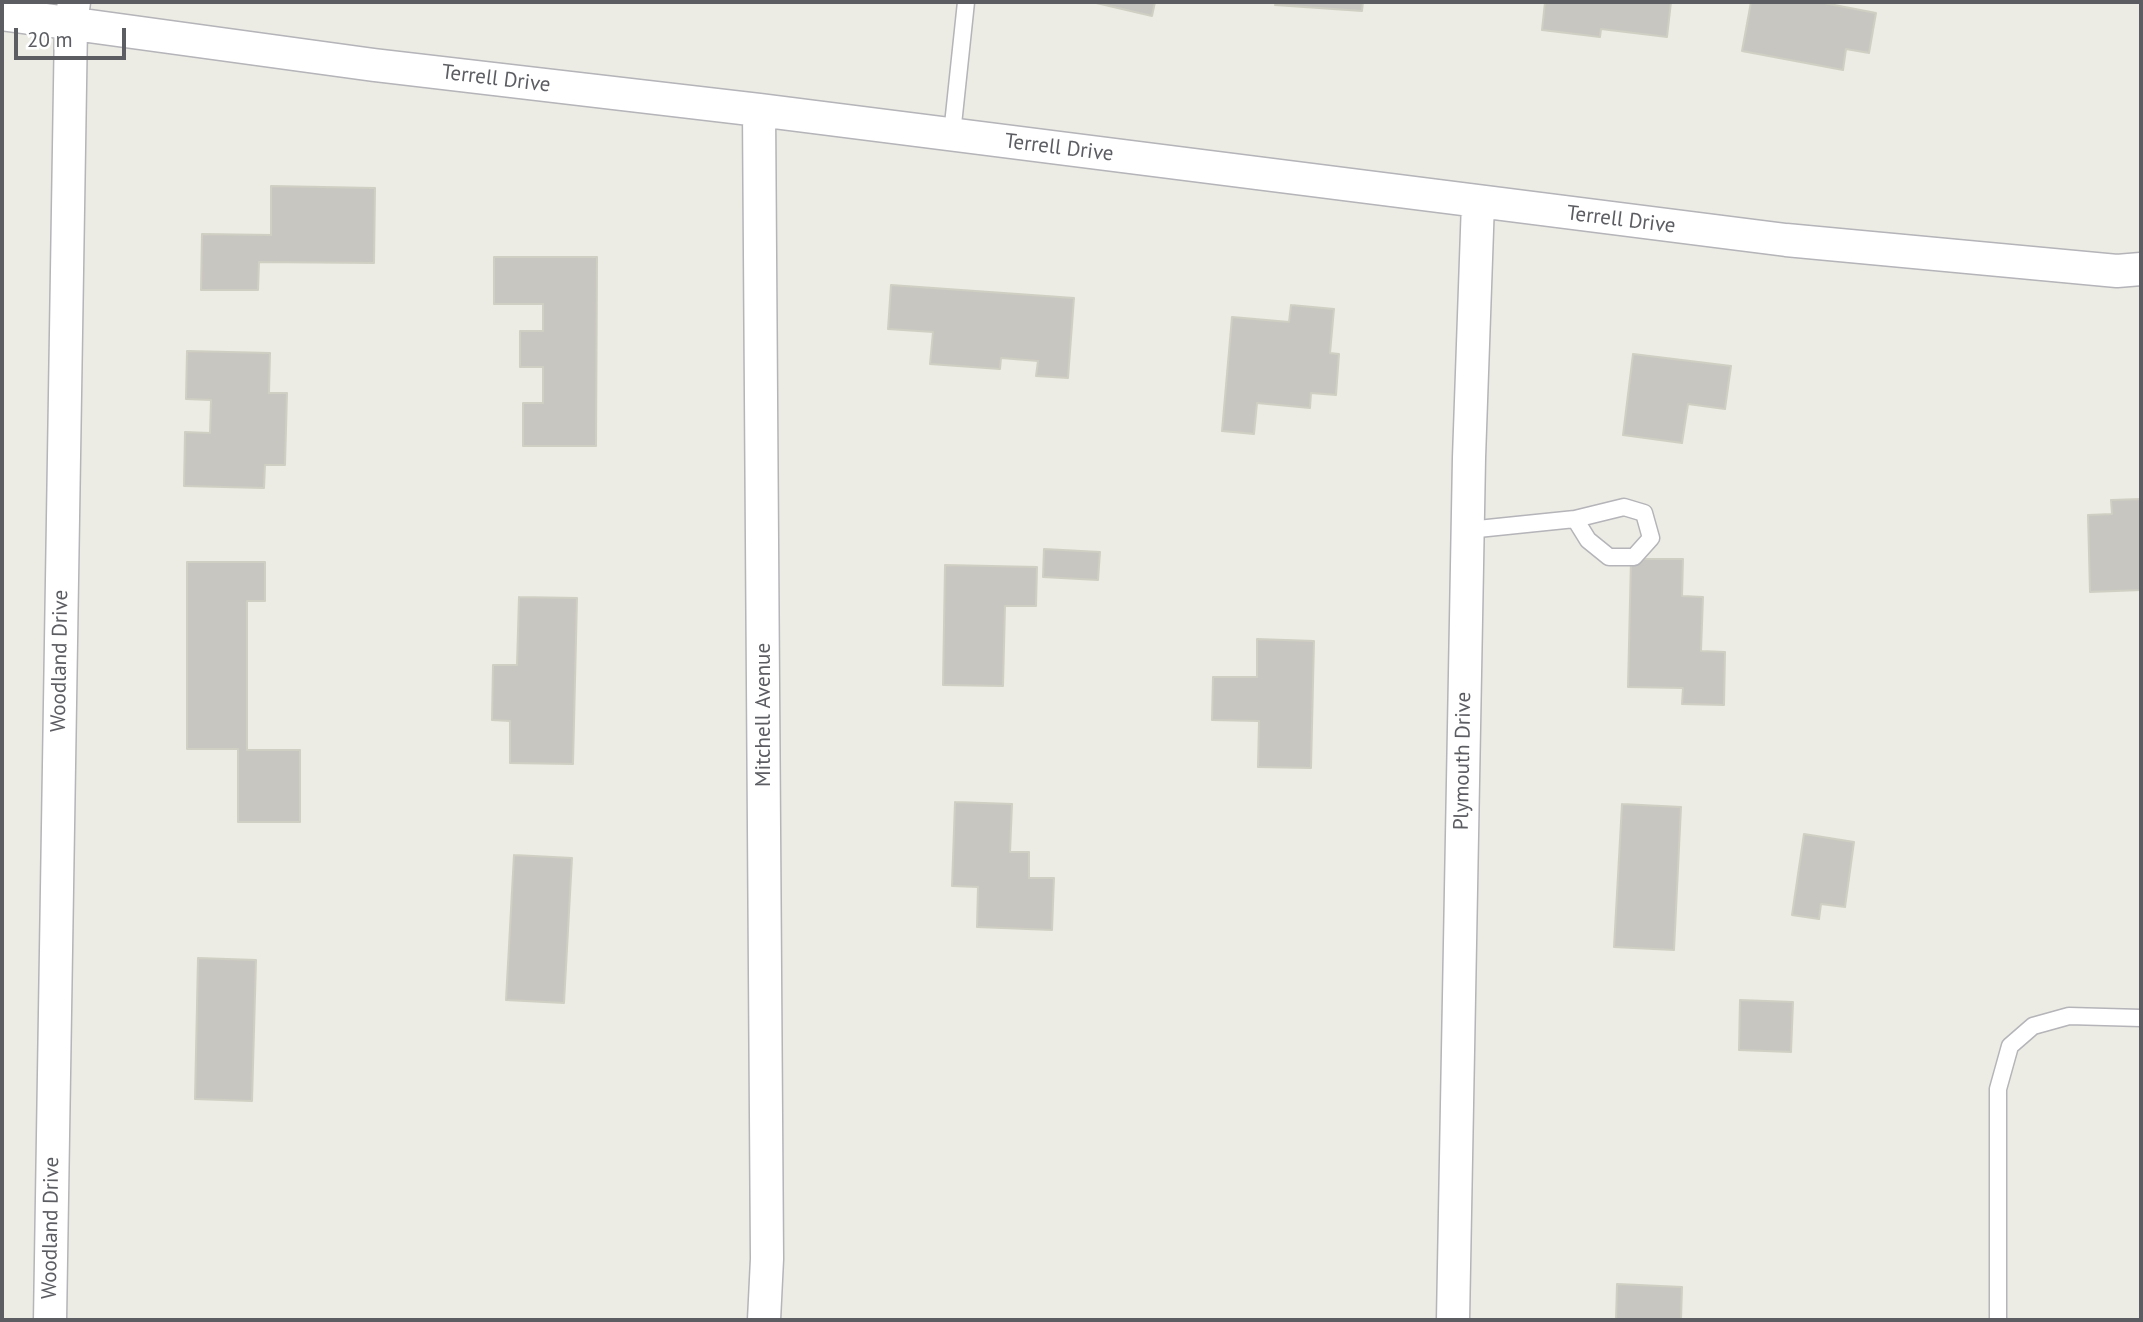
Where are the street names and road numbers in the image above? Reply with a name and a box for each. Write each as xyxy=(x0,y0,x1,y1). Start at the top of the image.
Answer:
street label: Terrell Drive xyxy=(440,60,552,98)
street label: Terrell Drive xyxy=(1003,129,1115,167)
street label: Terrell Drive xyxy=(1565,201,1677,239)
street label: Woodland Drive xyxy=(46,590,74,732)
street label: Mitchell Avenue xyxy=(751,643,777,787)
street label: Plymouth Drive xyxy=(1449,692,1477,830)
street label: Woodland Drive xyxy=(37,1157,65,1299)

